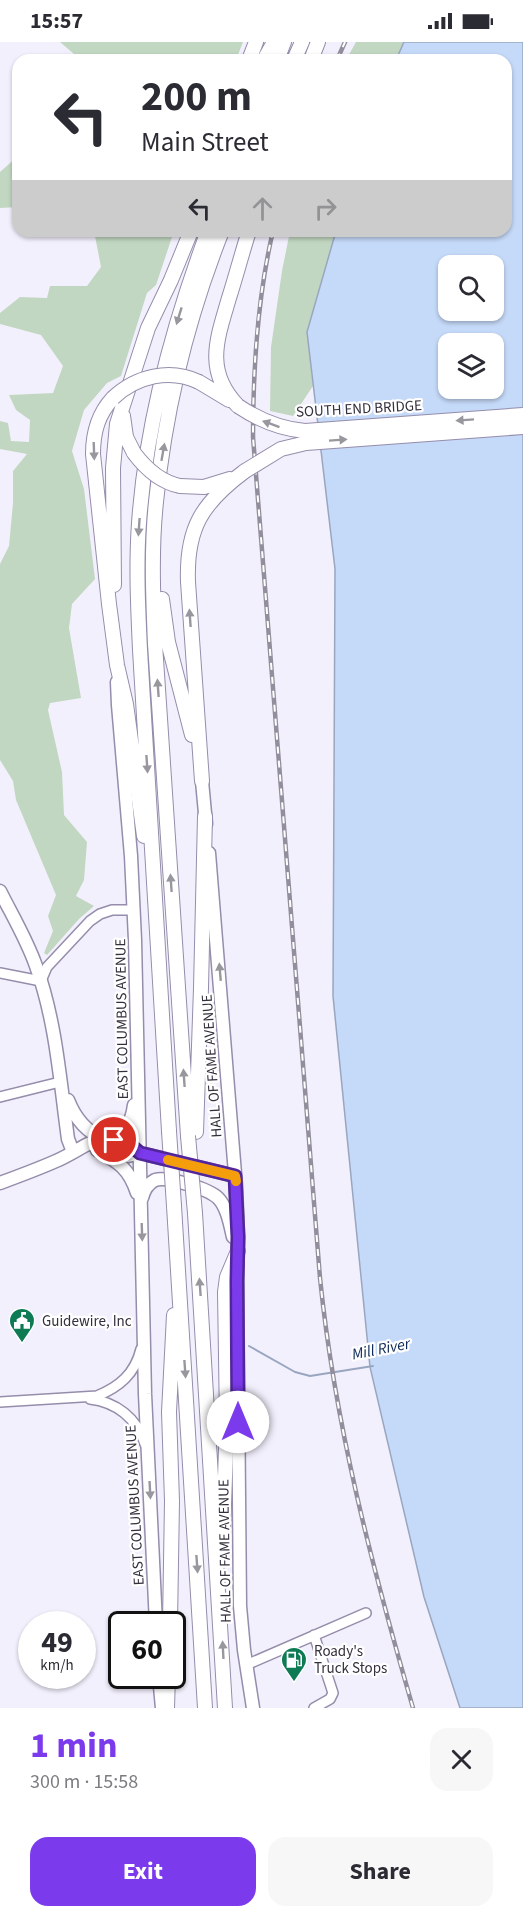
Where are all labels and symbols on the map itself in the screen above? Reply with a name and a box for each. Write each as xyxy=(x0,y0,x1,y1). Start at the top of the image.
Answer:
one-way arrow xyxy=(174,307,183,325)
street label: SOUTH END BRIDGE xyxy=(296,395,423,423)
one-way arrow xyxy=(455,415,474,424)
one-way arrow xyxy=(262,418,280,428)
one-way arrow xyxy=(328,435,347,445)
one-way arrow xyxy=(89,441,98,460)
one-way arrow xyxy=(158,443,167,462)
one-way arrow xyxy=(134,518,144,537)
one-way arrow xyxy=(186,609,195,628)
one-way arrow xyxy=(153,679,163,698)
one-way arrow xyxy=(143,754,152,773)
one-way arrow xyxy=(167,873,176,892)
street label: EAST COLUMBUS AVENUE xyxy=(110,938,134,1099)
one-way arrow xyxy=(215,962,225,981)
street label: HALL OF FAME AVENUE xyxy=(197,994,227,1138)
one-way arrow xyxy=(180,1068,189,1087)
pin xyxy=(88,1114,139,1165)
one-way arrow xyxy=(137,1223,147,1242)
one-way arrow xyxy=(195,1278,204,1297)
public building icon: Guidewire, Inc xyxy=(7,1306,37,1344)
place label: Guidewire, Inc xyxy=(42,1311,132,1332)
water label: Mill River xyxy=(350,1332,414,1365)
one-way arrow xyxy=(180,1360,189,1379)
position arrow xyxy=(206,1390,270,1454)
street label: EAST COLUMBUS AVENUE xyxy=(120,1424,150,1586)
street label: HALL OF FAME AVENUE xyxy=(213,1479,237,1623)
one-way arrow xyxy=(145,1480,154,1499)
one-way arrow xyxy=(192,1554,202,1573)
speed limit sign: 60 xyxy=(108,1611,186,1689)
one-way arrow xyxy=(218,1640,227,1659)
place label: Roady's Truck Stops xyxy=(314,1641,387,1679)
fuel station icon: Roady's Truck Stops xyxy=(279,1645,309,1683)

